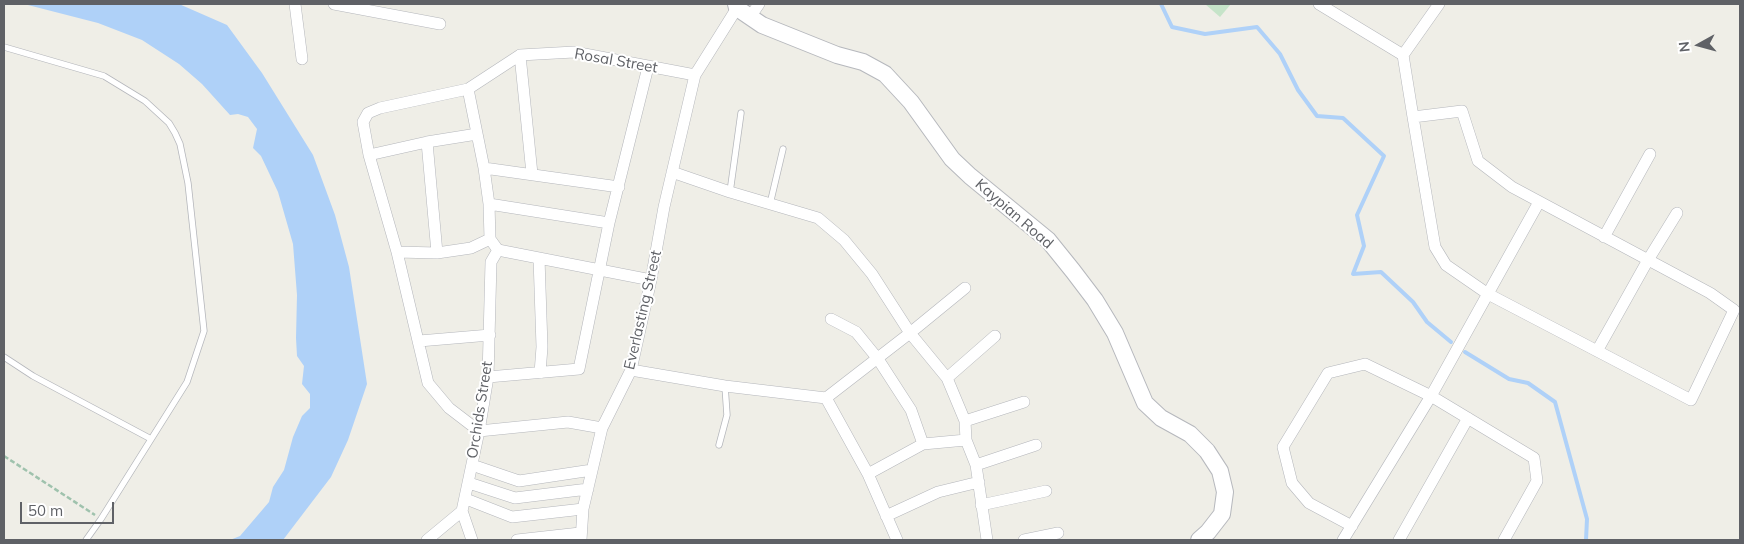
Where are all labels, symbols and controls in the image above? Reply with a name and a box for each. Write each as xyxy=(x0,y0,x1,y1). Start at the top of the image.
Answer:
north arrow xyxy=(1674,20,1724,70)
text: N xyxy=(1675,40,1694,53)
street label: Rosal Street xyxy=(573,45,659,77)
street label: Kaypian Road xyxy=(971,175,1057,253)
street label: Everlasting Street xyxy=(620,248,666,372)
street label: Orchids Street xyxy=(463,360,497,460)
scale bar xyxy=(22,492,116,524)
text: 50 m xyxy=(28,501,63,520)

